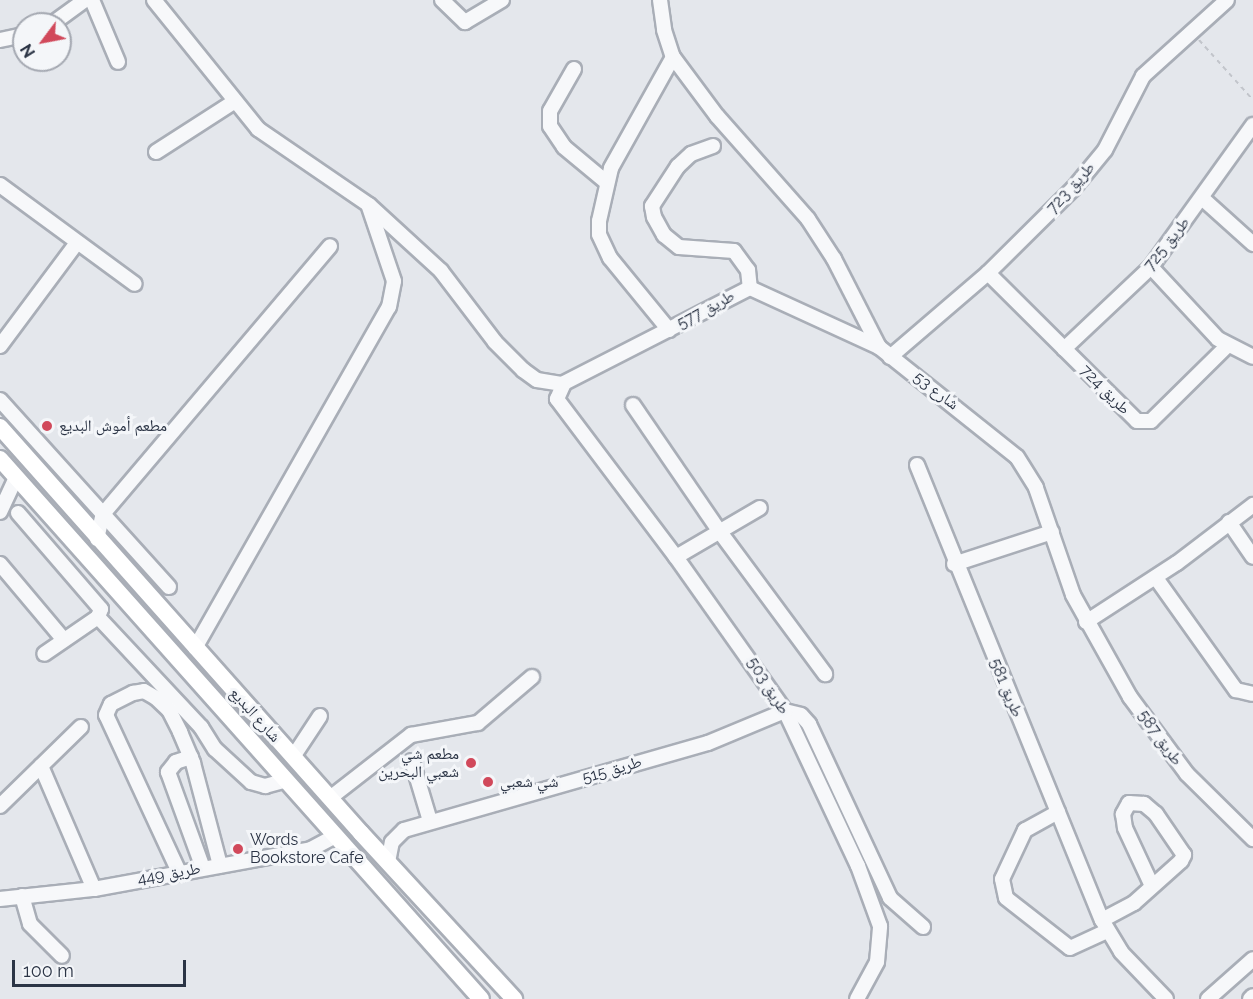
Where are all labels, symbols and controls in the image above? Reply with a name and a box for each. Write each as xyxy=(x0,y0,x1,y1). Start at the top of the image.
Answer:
north arrow xyxy=(12,12,72,72)
text: N xyxy=(17,41,39,61)
street label: طريق 723 xyxy=(1043,158,1099,218)
street label: طريق 725 xyxy=(1140,213,1194,275)
street label: طريق 577 xyxy=(674,286,738,334)
street label: طريق 724 xyxy=(1076,361,1134,419)
street label: شارع 53 xyxy=(910,368,962,414)
place label: مطعم أموش البديع xyxy=(59,416,167,436)
marker: مطعم أموش البديع xyxy=(40,419,54,433)
street label: طريق 503 xyxy=(743,654,793,718)
street label: طريق 581 xyxy=(985,656,1027,720)
street label: شارع البديع xyxy=(225,684,285,746)
street label: طريق 587 xyxy=(1134,707,1186,769)
place label: مطعم شي شعبي البحرين xyxy=(378,744,459,782)
street label: طريق 515 xyxy=(580,752,644,788)
marker: مطعم شي شعبي البحرين xyxy=(464,756,478,770)
place label: شي شعبي xyxy=(500,772,558,792)
marker: شي شعبي xyxy=(481,775,495,789)
place label: Words Bookstore Cafe xyxy=(250,830,364,868)
marker: Words Bookstore Cafe xyxy=(231,842,245,856)
street label: طريق 449 xyxy=(136,859,202,889)
scale bar xyxy=(15,948,189,986)
text: 100 m xyxy=(23,960,74,981)

